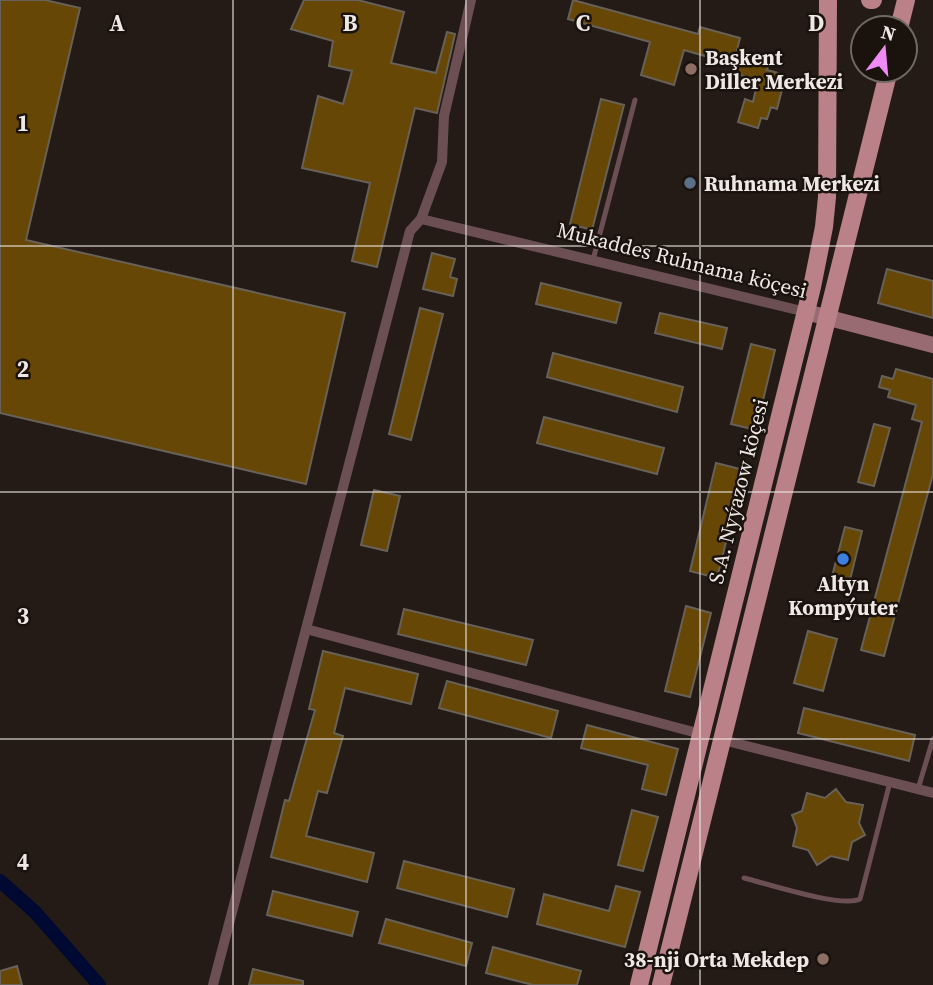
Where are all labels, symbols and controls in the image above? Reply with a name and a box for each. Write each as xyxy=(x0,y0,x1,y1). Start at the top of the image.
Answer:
text: A xyxy=(109,7,125,39)
text: B xyxy=(343,7,358,39)
text: C xyxy=(576,7,590,39)
text: D xyxy=(808,7,824,39)
north arrow xyxy=(849,14,919,84)
text: N xyxy=(878,18,899,47)
place label: Başkent Diller Merkezi xyxy=(705,43,843,96)
marker: Başkent Diller Merkezi xyxy=(683,61,699,77)
text: 1 xyxy=(17,107,29,139)
place label: Ruhnama Merkezi xyxy=(704,169,880,198)
marker: Ruhnama Merkezi xyxy=(682,175,698,191)
street label: Mukaddes Ruhnama köçesi xyxy=(554,215,810,305)
text: 2 xyxy=(17,353,29,385)
street label: S.A. Nyýazow köçesi xyxy=(701,395,775,587)
marker: Altyn Kompýuter xyxy=(835,551,851,567)
place label: Altyn Kompýuter xyxy=(788,569,898,622)
text: 3 xyxy=(17,600,29,632)
text: 4 xyxy=(17,846,29,878)
place label: 38-nji Orta Mekdep xyxy=(624,945,809,974)
marker: 38-nji Orta Mekdep xyxy=(815,951,831,967)

